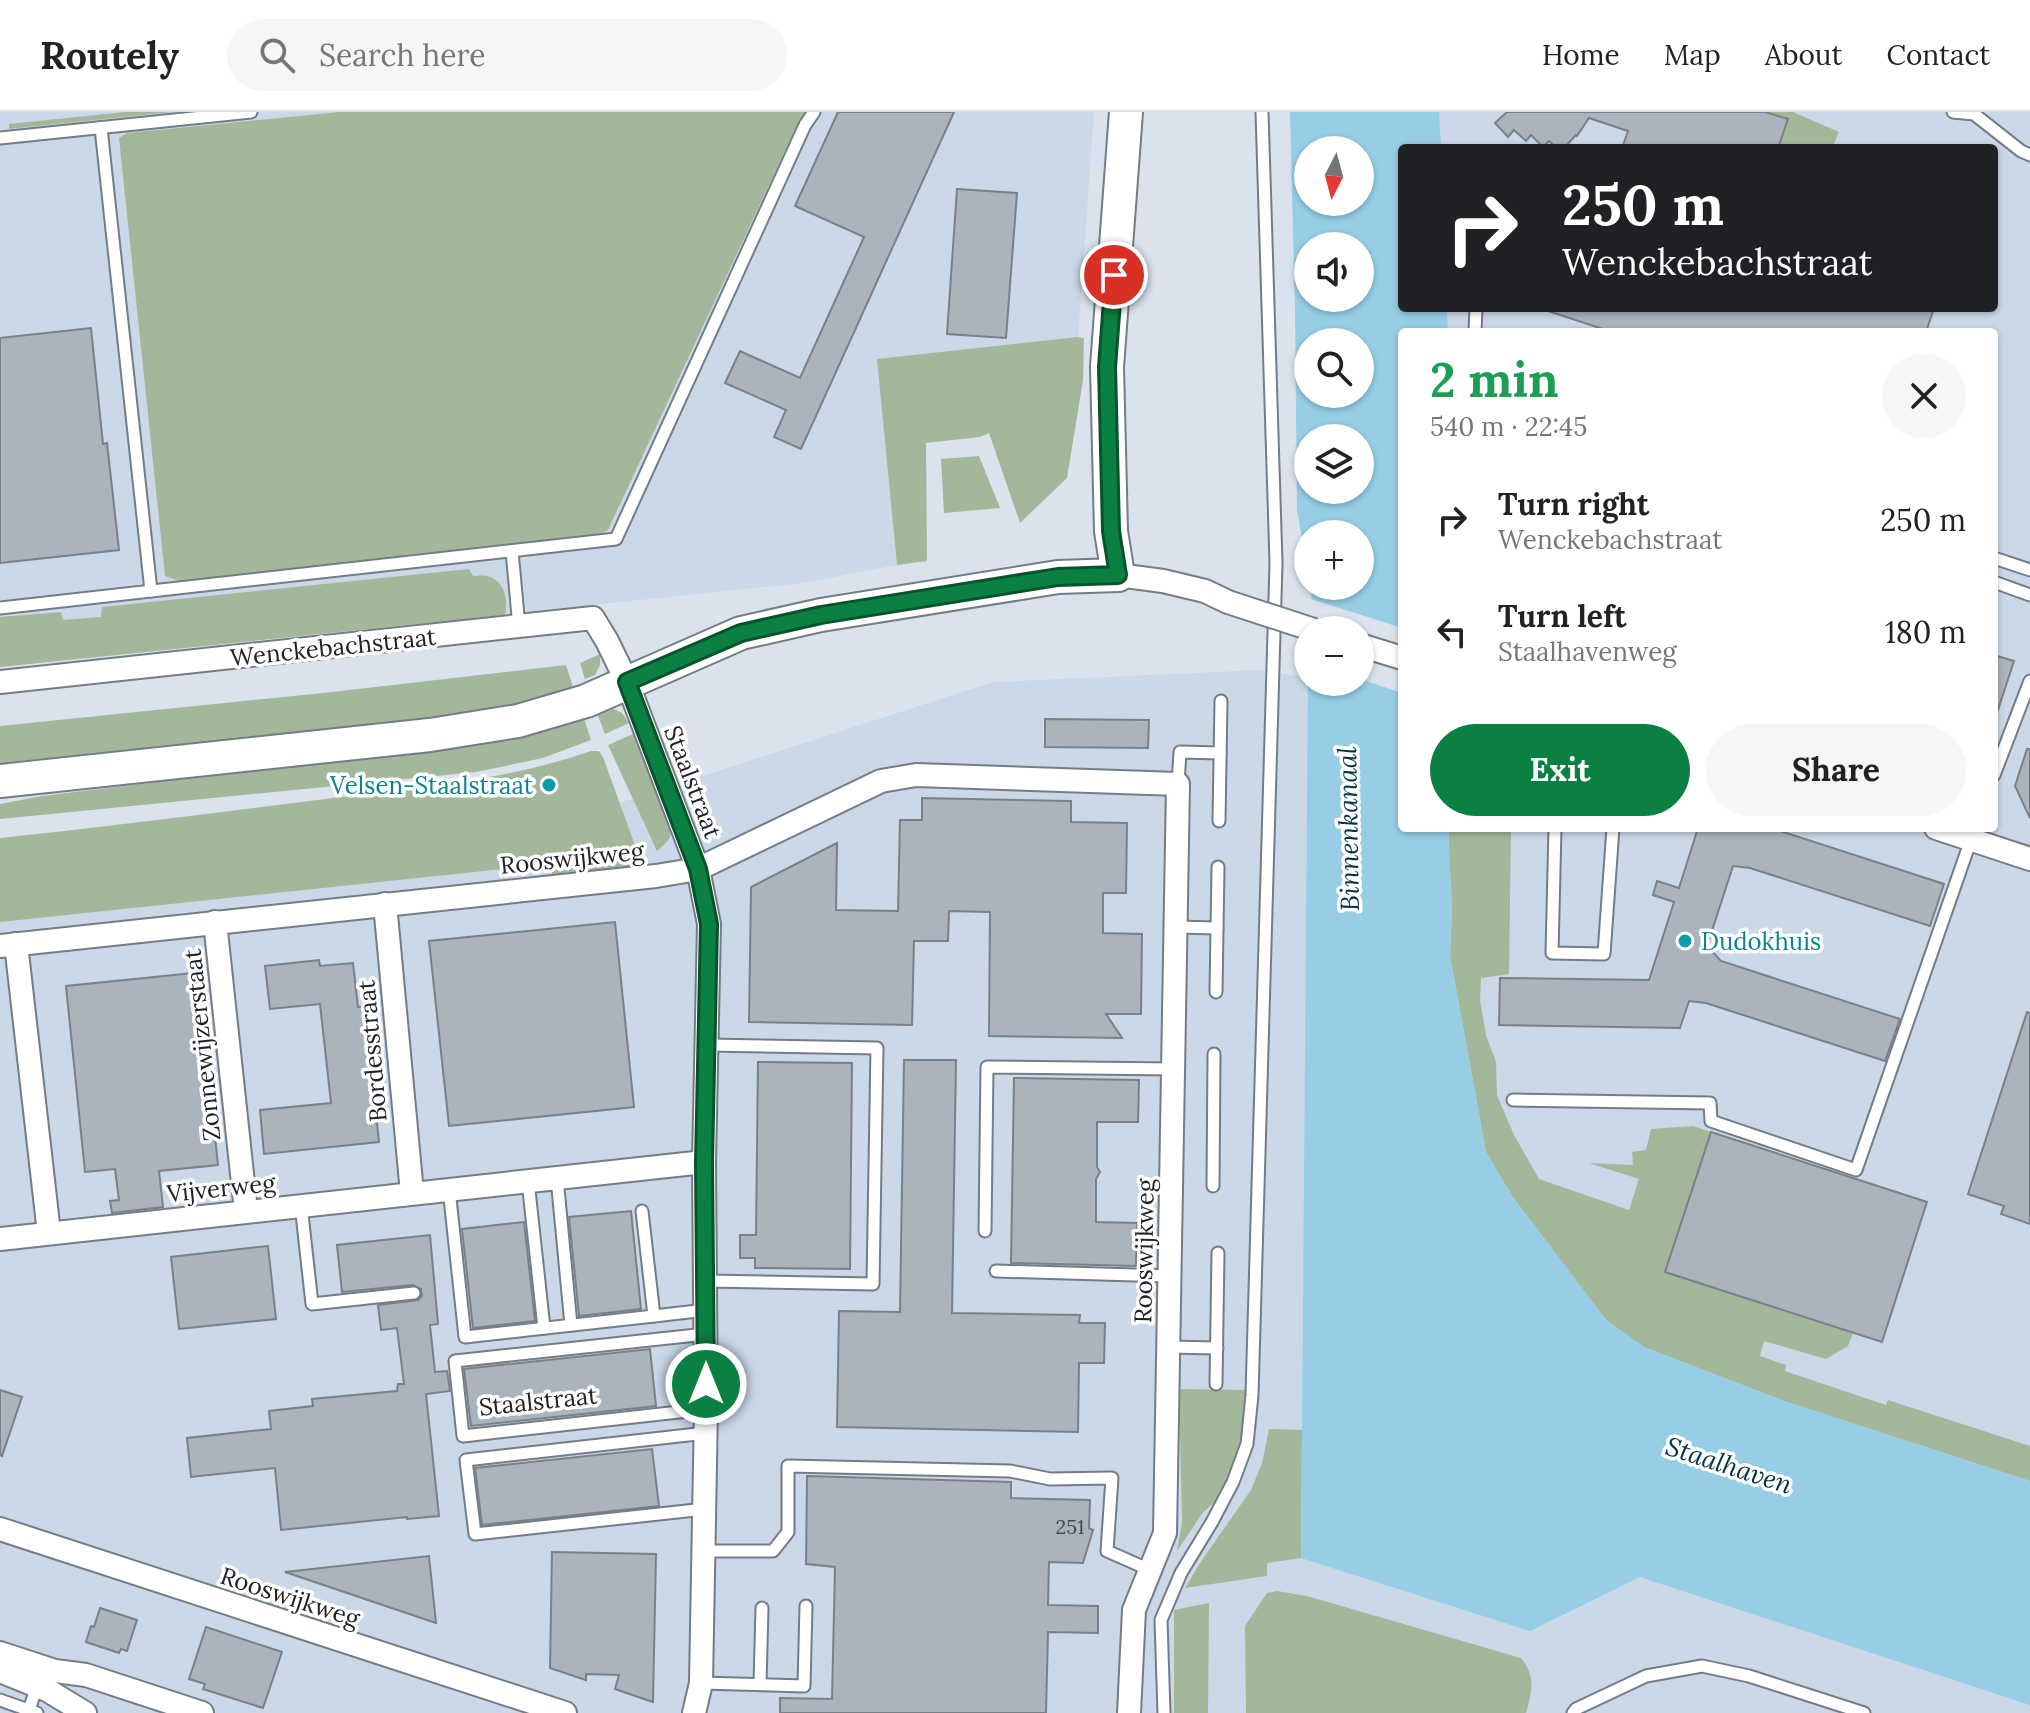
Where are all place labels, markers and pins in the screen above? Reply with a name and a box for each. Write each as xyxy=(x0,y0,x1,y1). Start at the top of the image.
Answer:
pin xyxy=(1080,241,1148,309)
place label: Velsen-Staalstraat xyxy=(329,770,534,801)
marker: Velsen-Staalstraat xyxy=(540,776,558,794)
place label: Dudokhuis xyxy=(1701,926,1821,957)
marker: Dudokhuis xyxy=(1676,932,1694,950)

